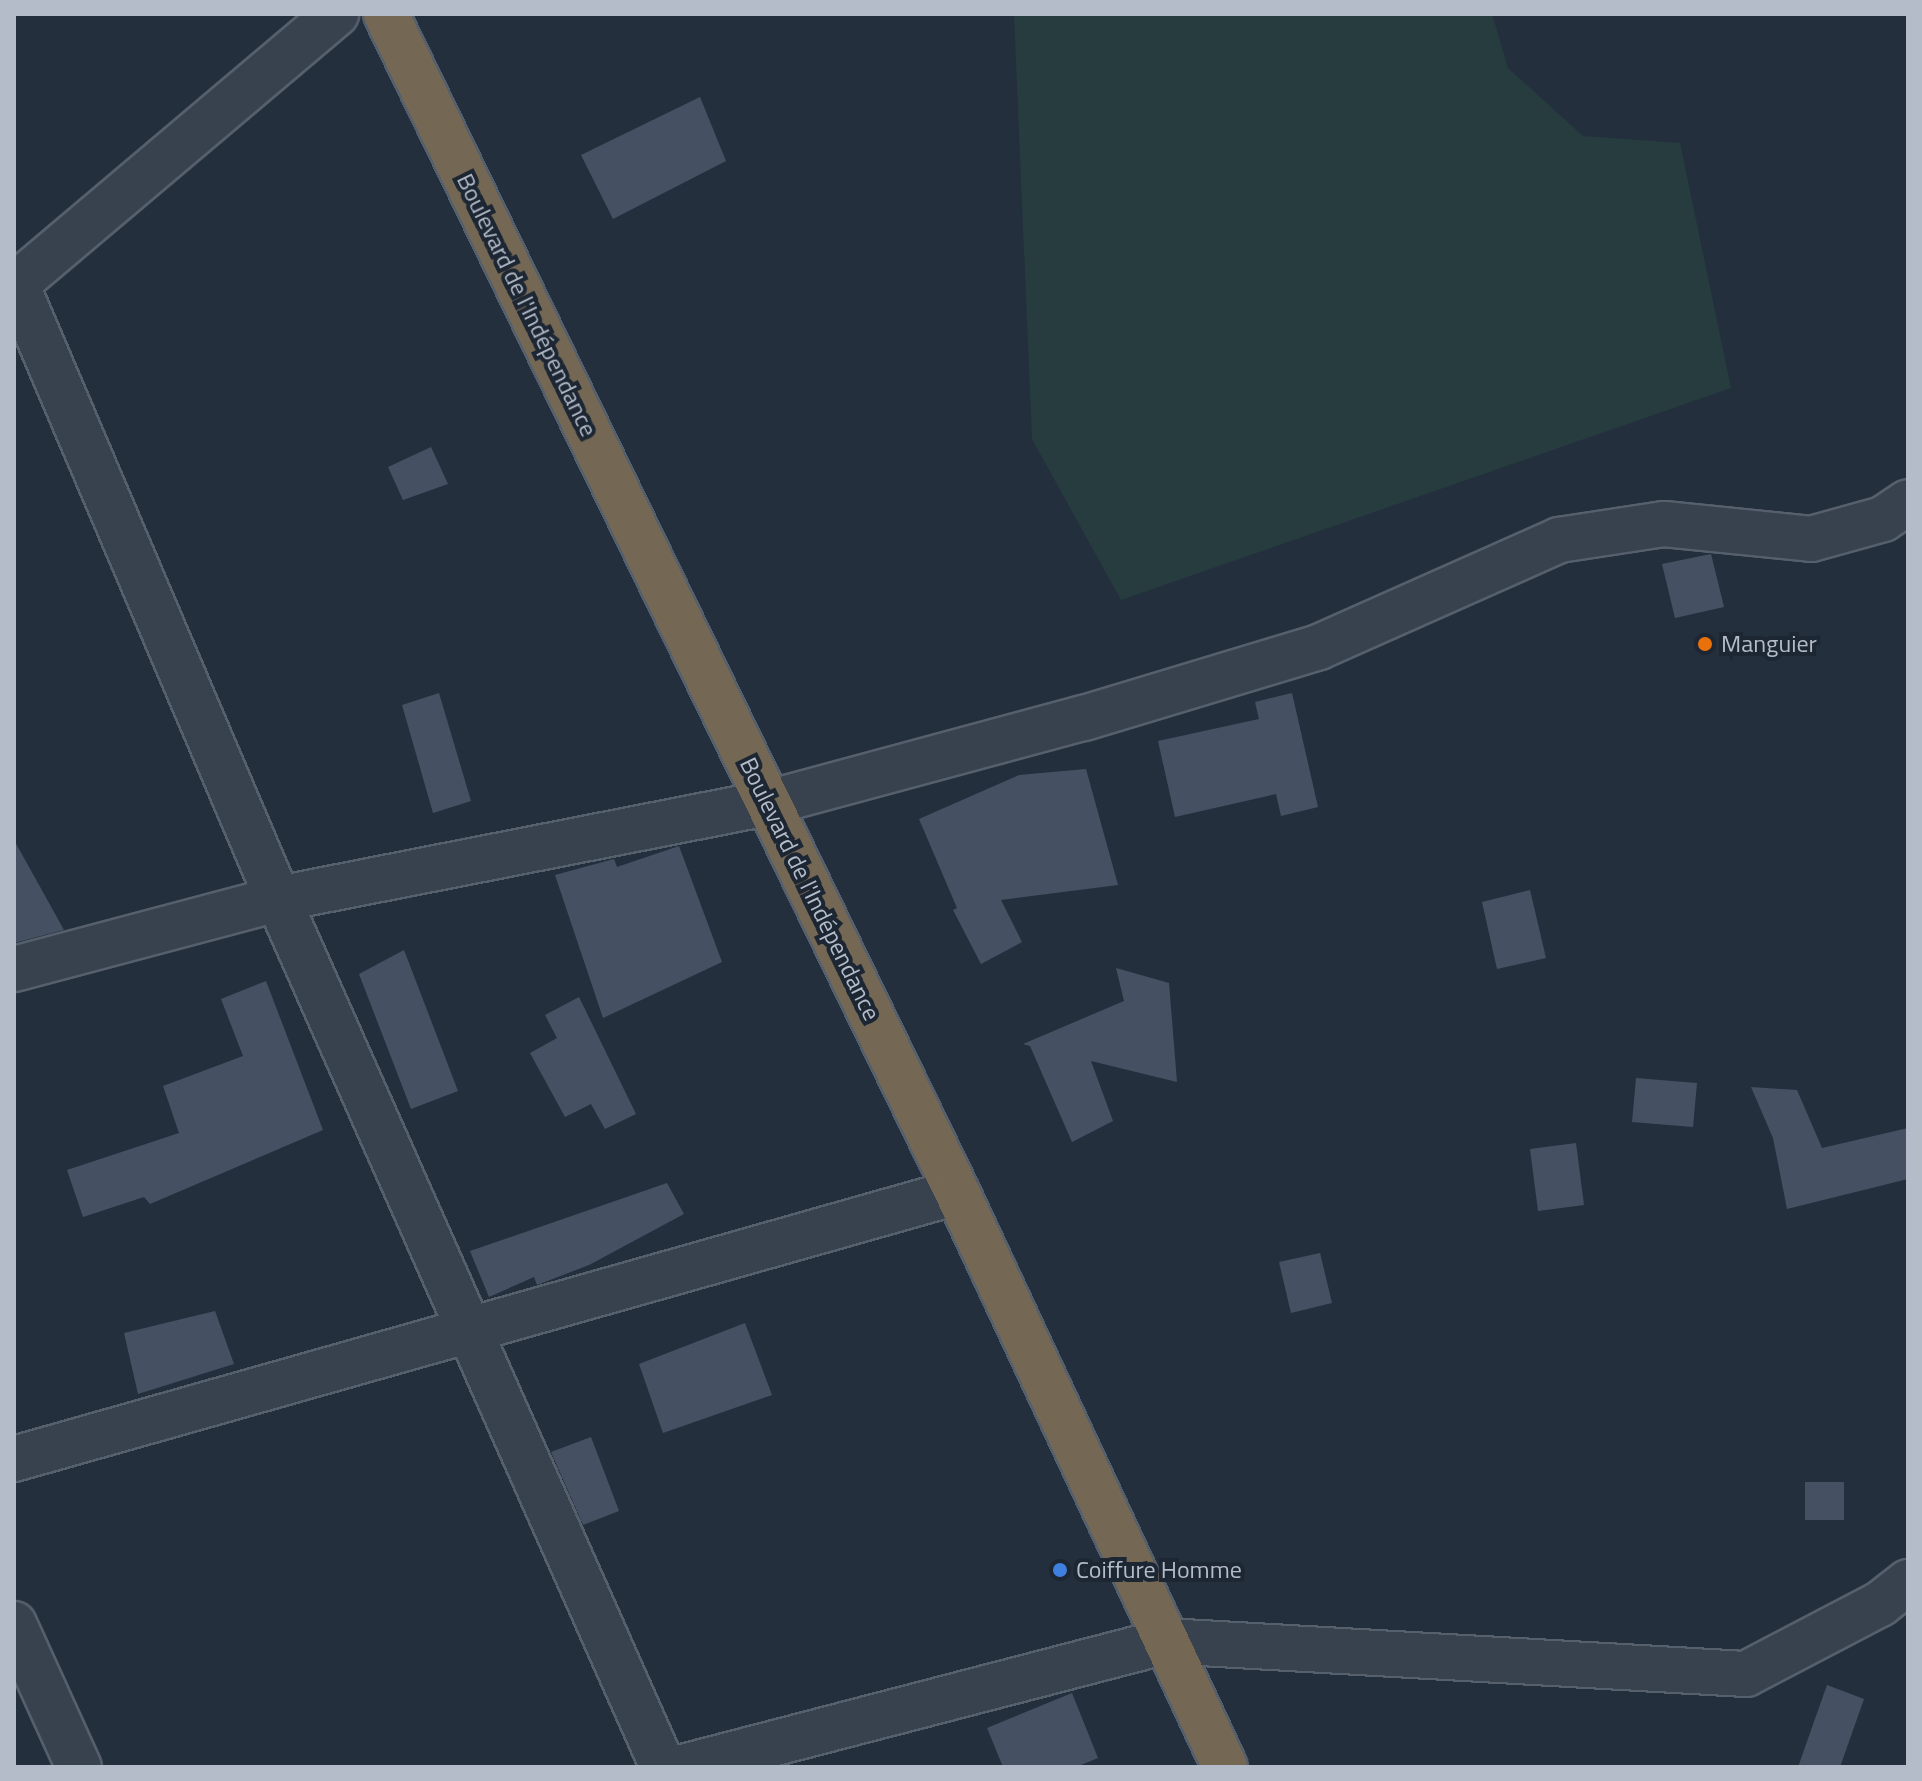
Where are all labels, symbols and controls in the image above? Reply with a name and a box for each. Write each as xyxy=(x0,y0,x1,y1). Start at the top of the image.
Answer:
street label: Boulevard de l'Indépendance xyxy=(451,169,603,441)
place label: Manguier xyxy=(1721,630,1817,658)
marker: Manguier xyxy=(1696,635,1714,653)
street label: Boulevard de l'Indépendance xyxy=(734,753,886,1025)
place label: Coiffure Homme xyxy=(1076,1556,1242,1584)
marker: Coiffure Homme xyxy=(1051,1561,1069,1579)

